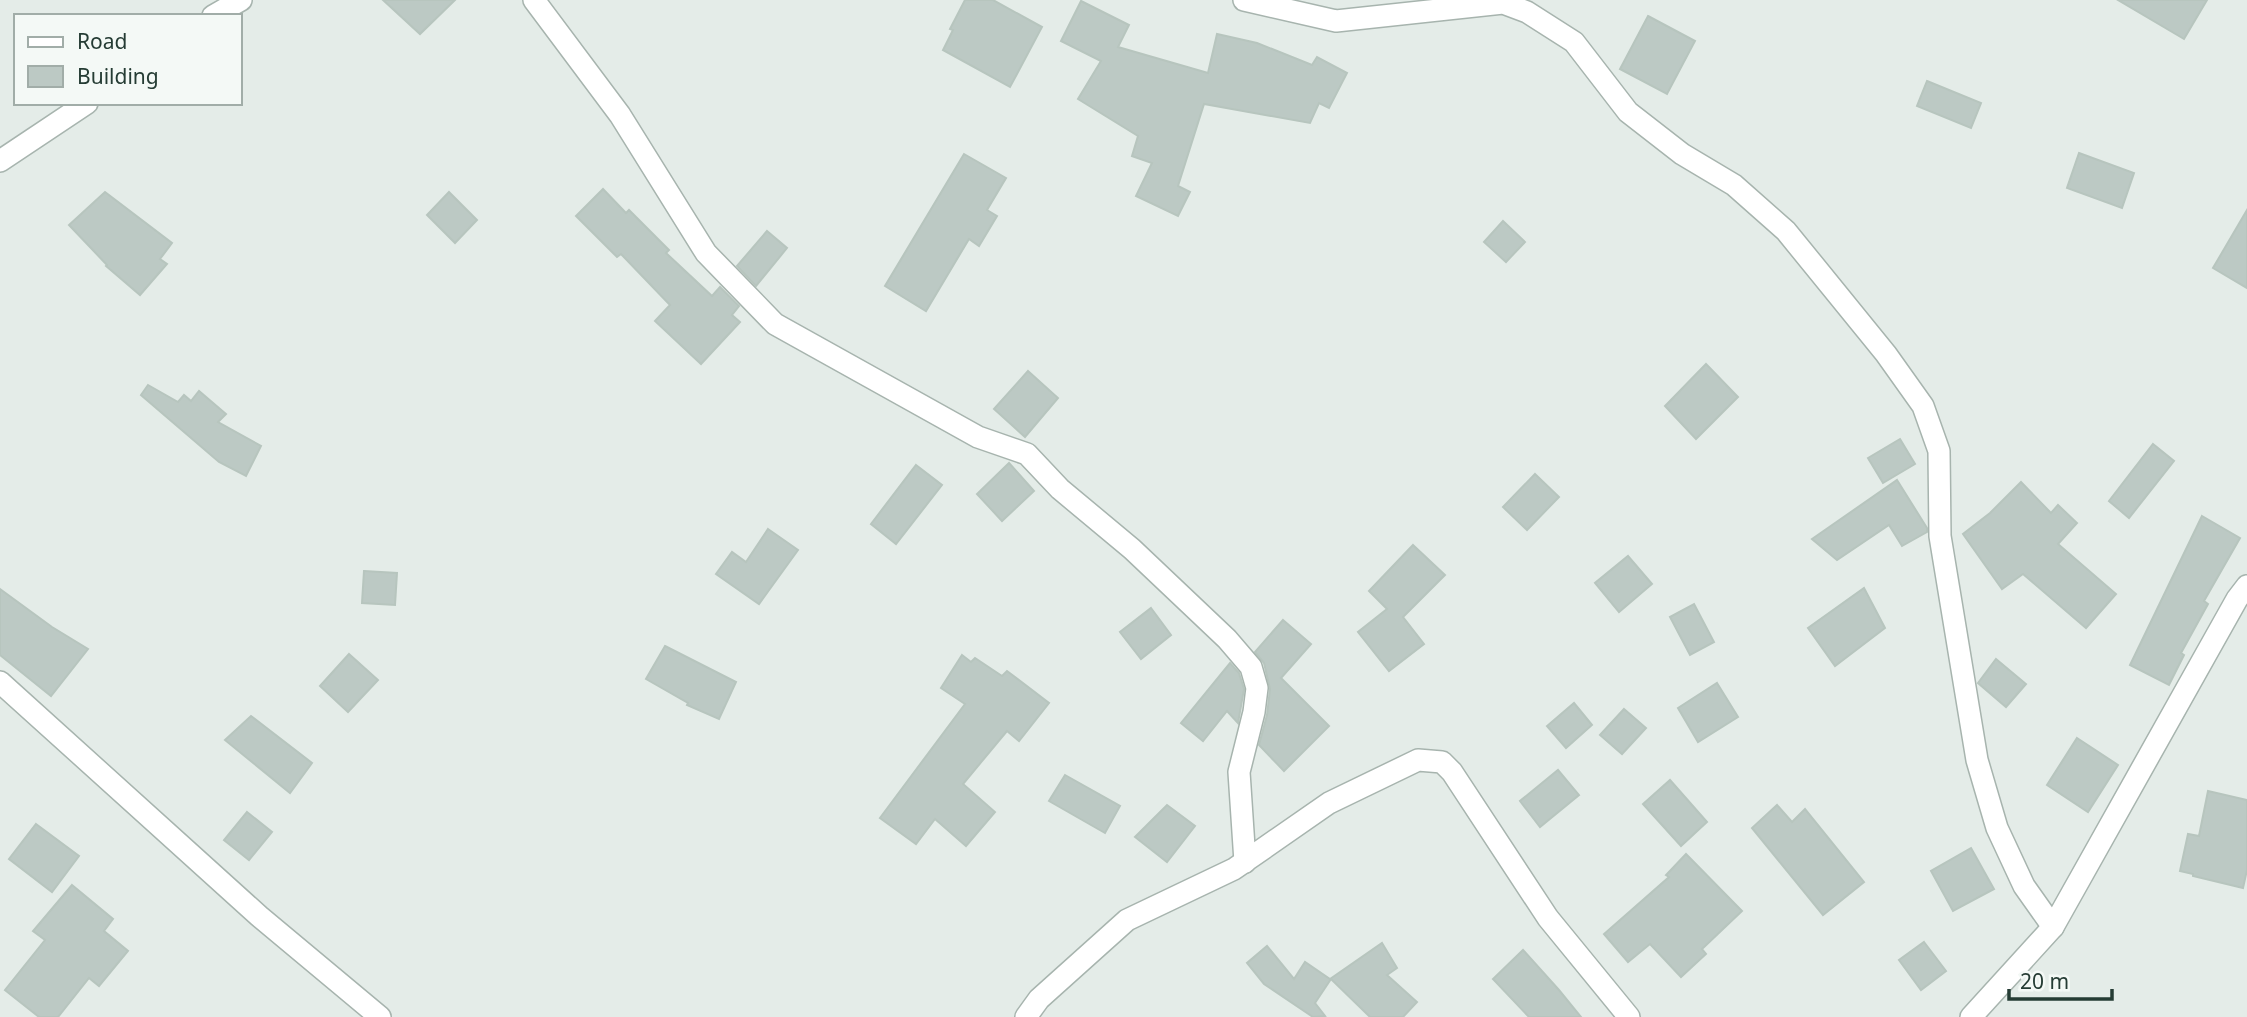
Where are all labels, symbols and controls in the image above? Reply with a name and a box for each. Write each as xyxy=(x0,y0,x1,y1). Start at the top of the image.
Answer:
legend xyxy=(14,14,242,105)
text: Road xyxy=(77,27,127,55)
text: Building xyxy=(77,62,159,90)
scale bar xyxy=(2009,958,2112,1002)
text: 20 m xyxy=(2020,967,2069,995)

